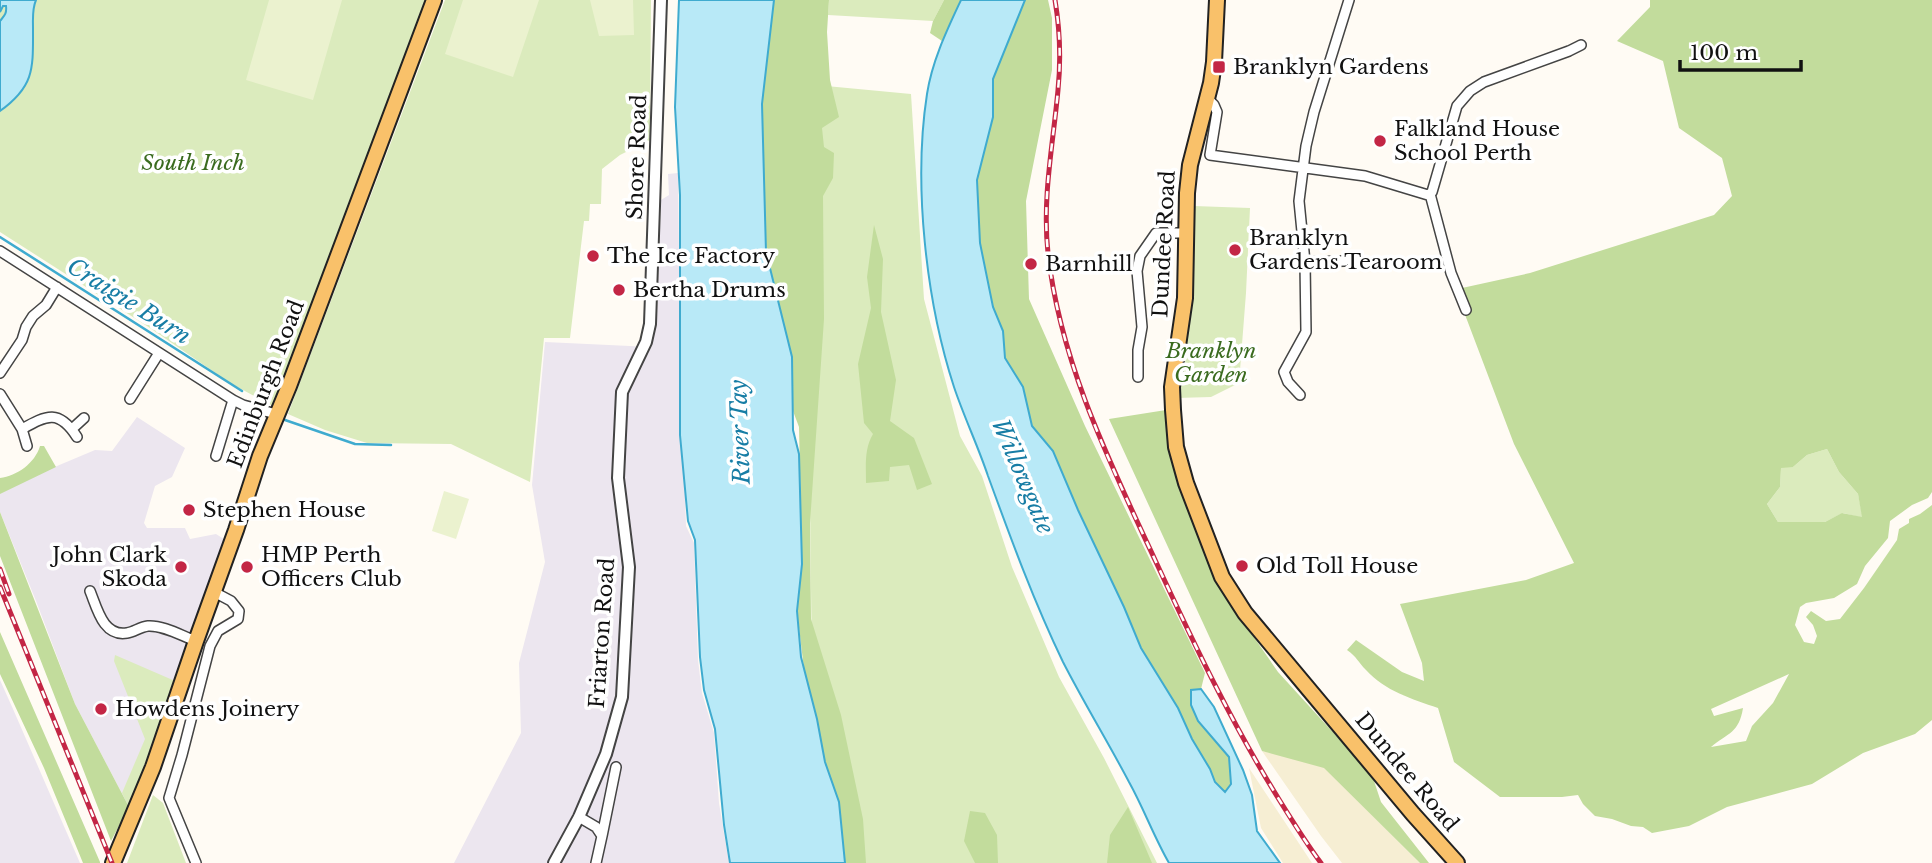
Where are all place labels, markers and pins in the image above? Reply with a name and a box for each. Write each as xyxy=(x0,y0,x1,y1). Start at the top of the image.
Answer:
place label: Branklyn Gardens xyxy=(1233,54,1429,80)
marker: Branklyn Gardens xyxy=(1211,59,1227,75)
place label: Falkland House School Perth xyxy=(1394,116,1560,166)
marker: Falkland House School Perth xyxy=(1372,133,1388,149)
place label: Branklyn Gardens Tearoom xyxy=(1249,225,1443,275)
marker: Branklyn Gardens Tearoom xyxy=(1227,242,1243,258)
place label: The Ice Factory xyxy=(607,243,776,269)
marker: The Ice Factory xyxy=(585,248,601,264)
place label: Barnhill xyxy=(1045,251,1133,277)
marker: Barnhill xyxy=(1023,256,1039,272)
place label: Bertha Drums xyxy=(633,277,786,303)
marker: Bertha Drums xyxy=(611,282,627,298)
place label: Stephen House xyxy=(203,497,366,523)
marker: Stephen House xyxy=(181,502,197,518)
place label: John Clark Skoda xyxy=(49,542,167,592)
place label: HMP Perth Officers Club xyxy=(261,542,402,592)
place label: Old Toll House xyxy=(1256,553,1418,579)
marker: Old Toll House xyxy=(1234,558,1250,574)
marker: John Clark Skoda xyxy=(173,559,189,575)
marker: HMP Perth Officers Club xyxy=(239,559,255,575)
place label: Howdens Joinery xyxy=(115,696,300,722)
marker: Howdens Joinery xyxy=(93,701,109,717)

